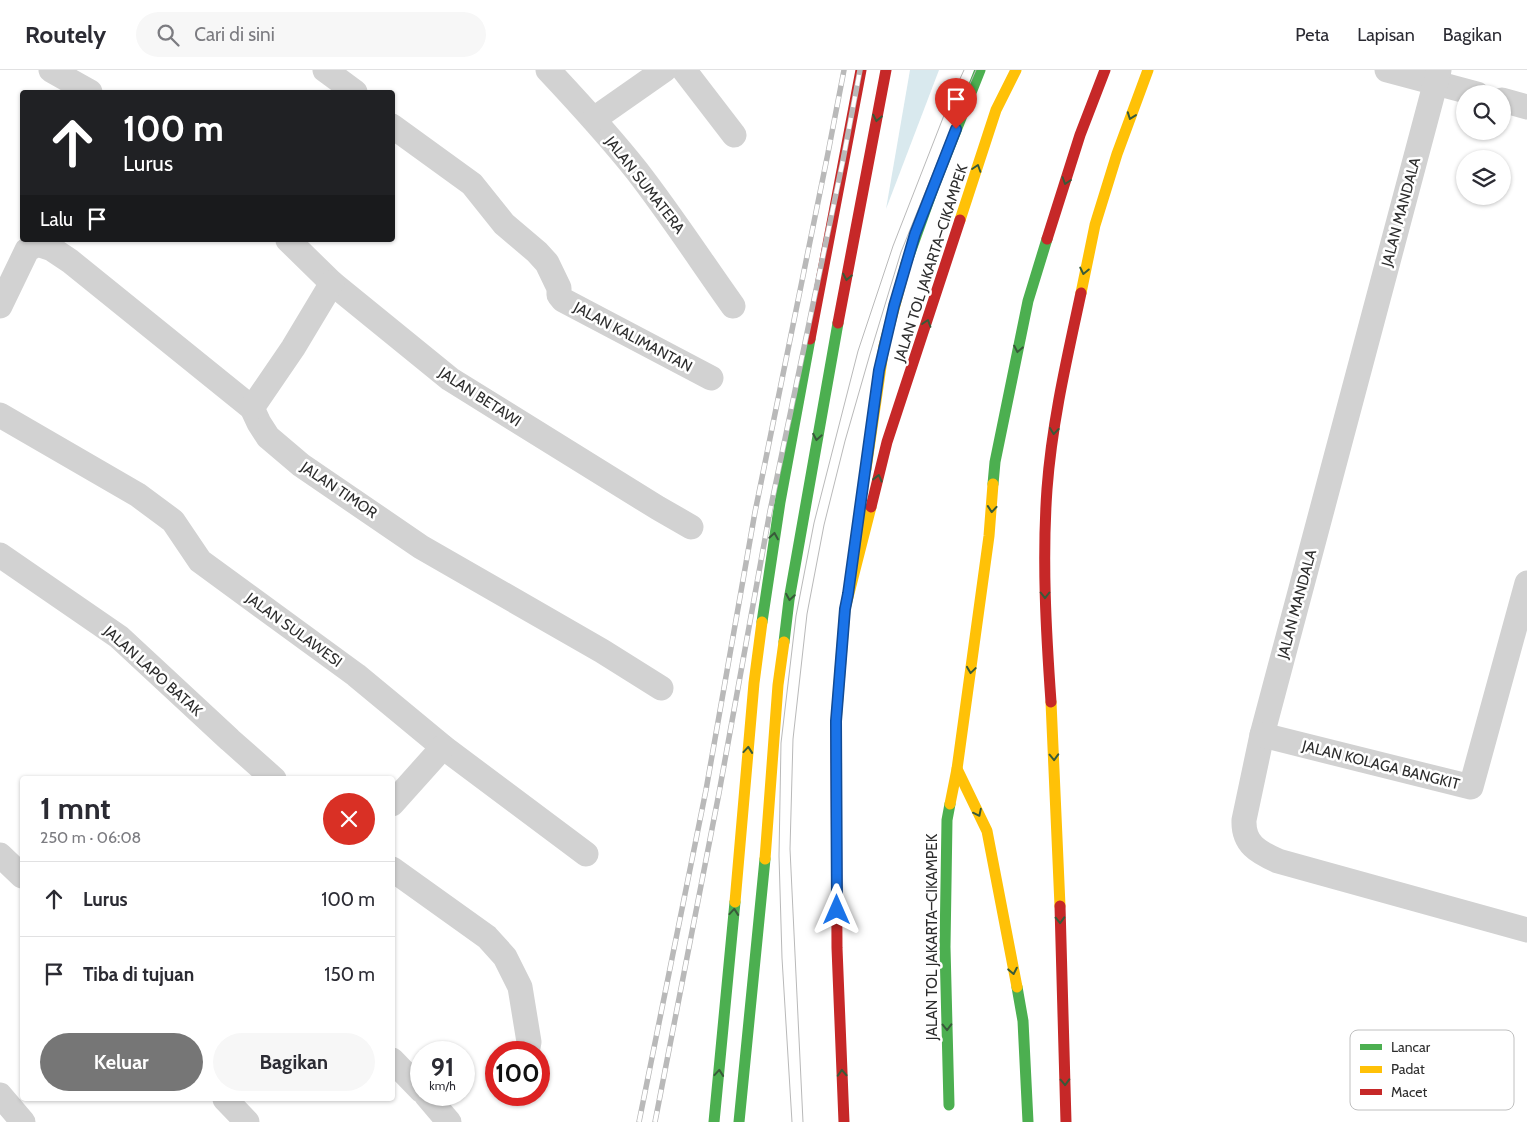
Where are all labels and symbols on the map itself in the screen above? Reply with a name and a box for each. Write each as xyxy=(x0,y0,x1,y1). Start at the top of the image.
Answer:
pin xyxy=(935,78,977,129)
one-way arrow xyxy=(1127,111,1137,120)
one-way arrow xyxy=(873,113,883,122)
street label: JALAN SUMATERA xyxy=(601,132,689,238)
street label: JALAN MANDALA xyxy=(1377,155,1424,270)
street label: JALAN TOL JAKARTA–CIKAMPEK xyxy=(890,162,972,365)
one-way arrow xyxy=(971,165,981,173)
one-way arrow xyxy=(1061,177,1071,185)
one-way arrow xyxy=(1080,267,1090,276)
one-way arrow xyxy=(842,273,852,282)
street label: JALAN KALIMANTAN xyxy=(570,298,695,376)
one-way arrow xyxy=(921,319,931,328)
one-way arrow xyxy=(1013,345,1024,353)
street label: JALAN BETAWI xyxy=(434,363,525,430)
one-way arrow xyxy=(1049,427,1060,435)
one-way arrow xyxy=(812,433,822,442)
street label: JALAN TIMOR xyxy=(297,457,381,522)
one-way arrow xyxy=(873,475,883,483)
one-way arrow xyxy=(986,505,997,513)
one-way arrow xyxy=(769,532,779,541)
street label: JALAN MANDALA xyxy=(1273,547,1320,662)
street label: JALAN SULAWESI xyxy=(242,588,346,671)
one-way arrow xyxy=(1040,592,1050,599)
one-way arrow xyxy=(785,593,795,602)
street label: JALAN LAPO BATAK xyxy=(99,621,206,720)
one-way arrow xyxy=(966,666,976,675)
street label: JALAN KOLAGA BANGKIT xyxy=(1299,736,1462,793)
one-way arrow xyxy=(743,746,754,754)
one-way arrow xyxy=(1049,754,1059,761)
one-way arrow xyxy=(972,808,982,817)
street label: JALAN TOL JAKARTA–CIKAMPEK xyxy=(923,833,941,1041)
position arrow xyxy=(810,883,862,935)
one-way arrow xyxy=(729,907,740,915)
one-way arrow xyxy=(1055,916,1066,924)
one-way arrow xyxy=(1008,967,1018,976)
one-way arrow xyxy=(942,1024,952,1031)
legend xyxy=(1350,1030,1514,1110)
text: Lancar xyxy=(1391,1038,1431,1056)
speed limit sign: 100 xyxy=(485,1041,550,1106)
text: Padat xyxy=(1391,1060,1425,1078)
one-way arrow xyxy=(713,1069,724,1077)
one-way arrow xyxy=(837,1069,848,1077)
one-way arrow xyxy=(1060,1078,1071,1086)
text: Macet xyxy=(1391,1083,1427,1101)

